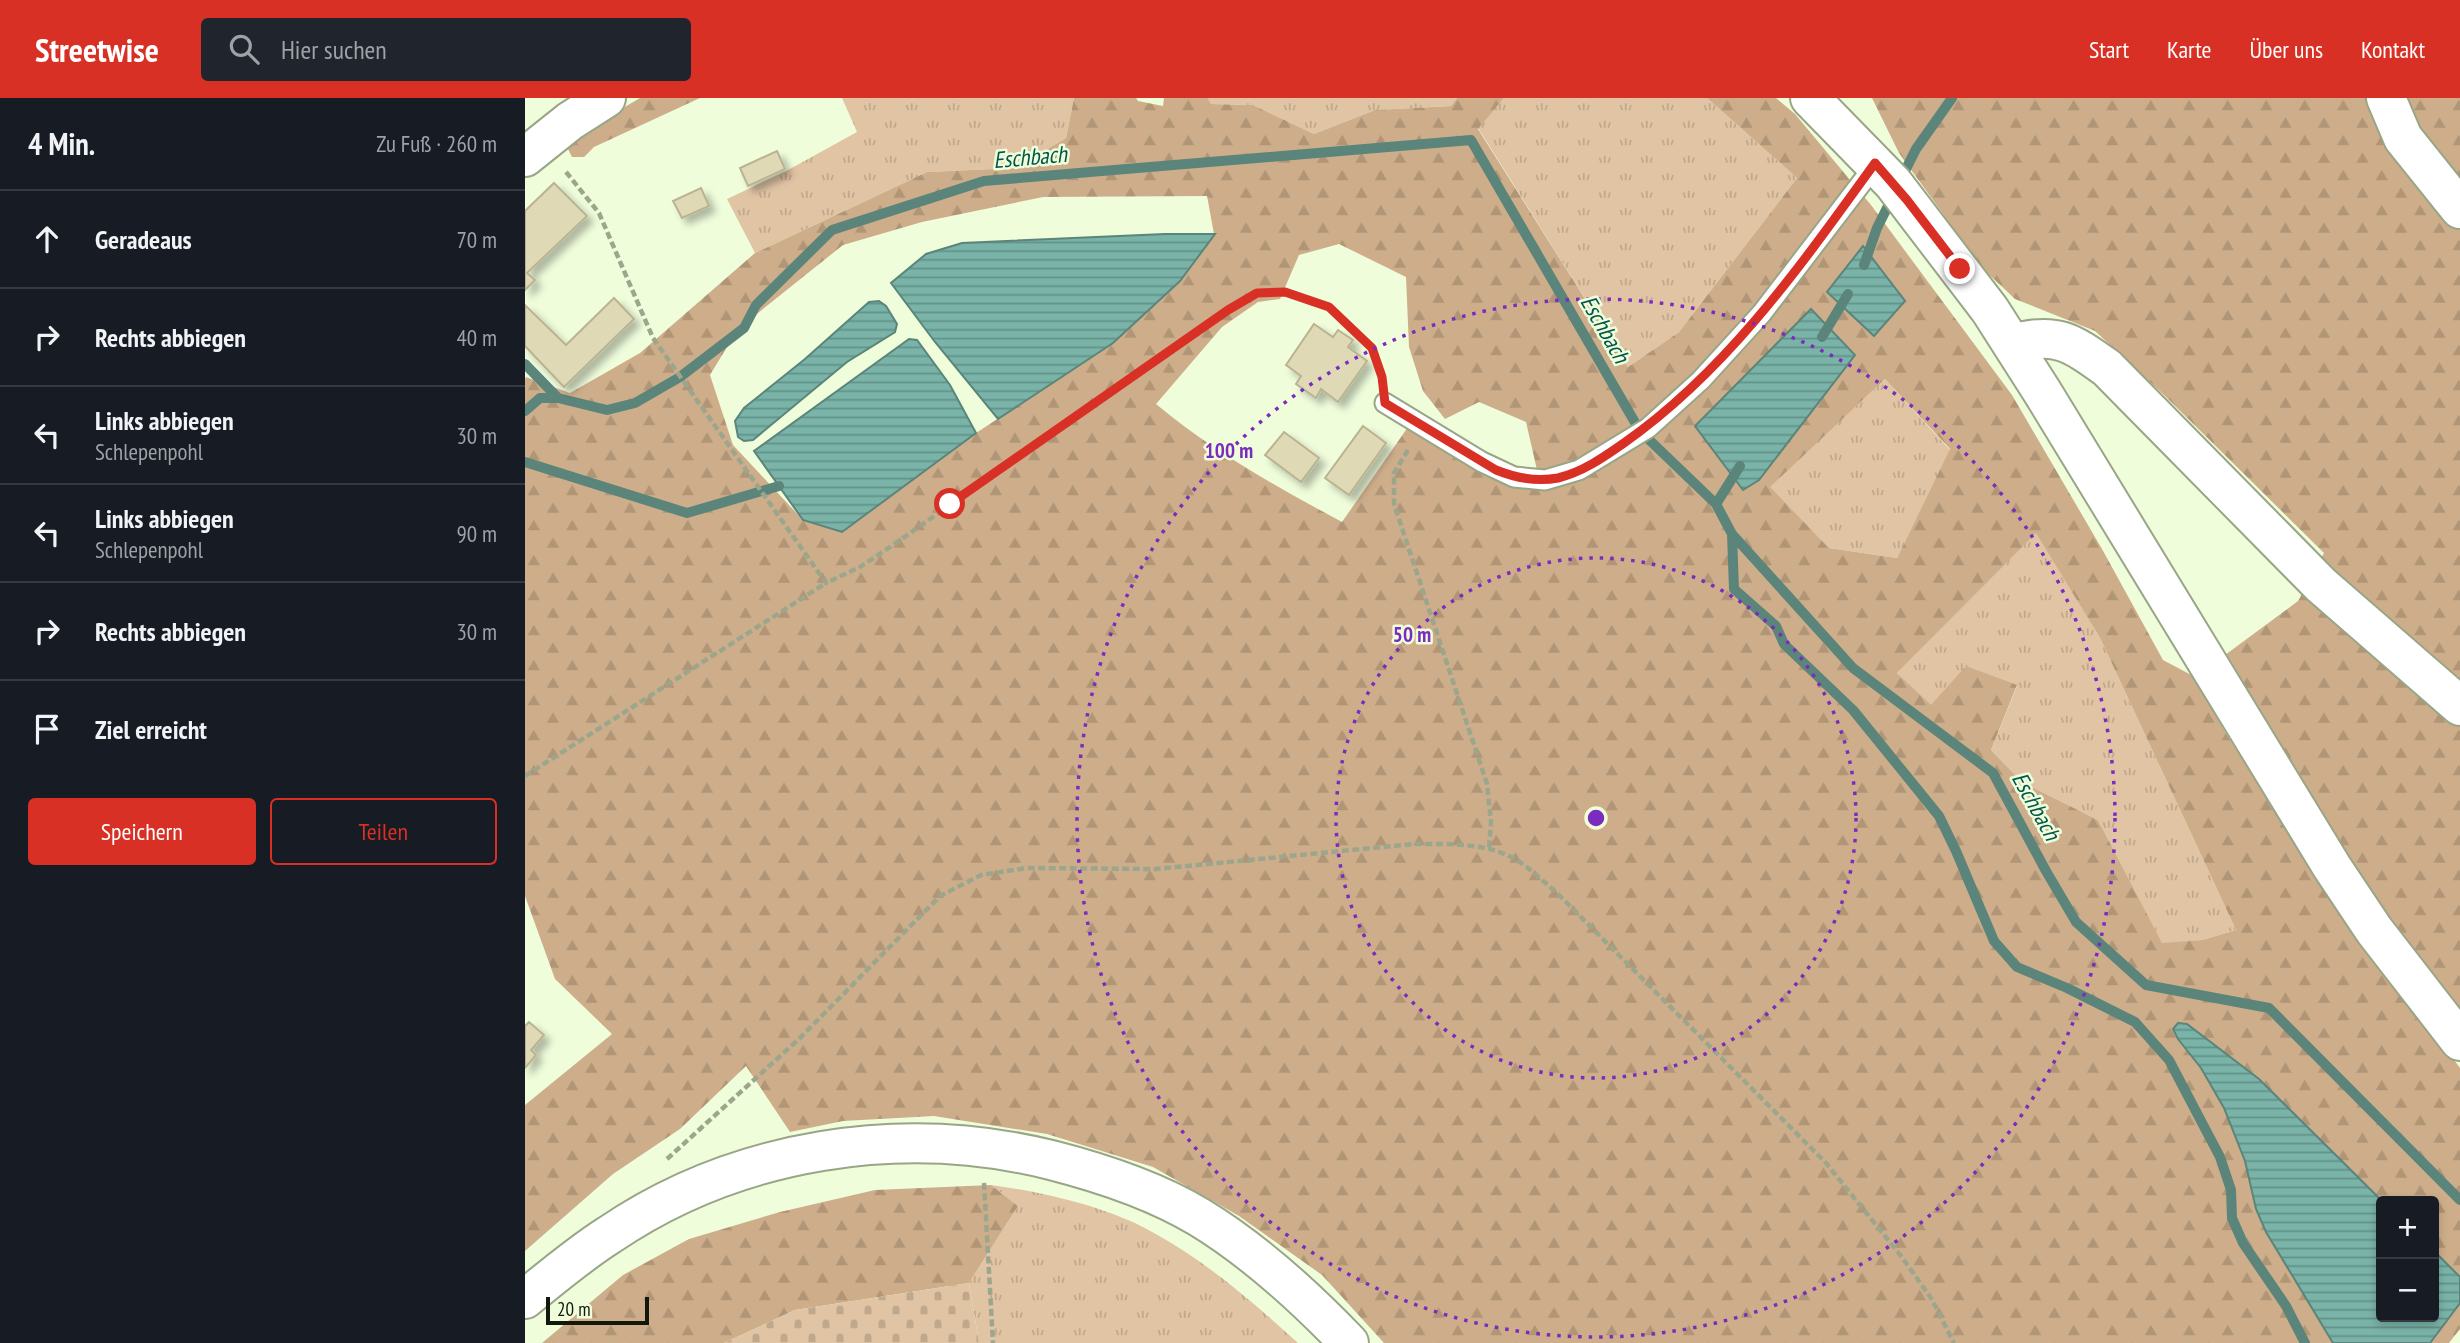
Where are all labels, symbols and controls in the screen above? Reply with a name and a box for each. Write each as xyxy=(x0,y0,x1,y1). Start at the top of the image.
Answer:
search box xyxy=(201,18,691,81)
text: Streetwise xyxy=(35,28,159,71)
icon: search xyxy=(225,30,263,68)
text: Hier suchen xyxy=(281,33,387,66)
text: Start xyxy=(2089,34,2129,65)
text: Karte xyxy=(2167,34,2212,65)
text: Über uns xyxy=(2250,34,2323,65)
text: Kontakt xyxy=(2361,34,2425,65)
text: 4 Min. xyxy=(28,124,95,163)
text: Zu Fuß · 260 m xyxy=(376,129,497,158)
water label: Eschbach xyxy=(992,139,1070,174)
icon: ahead xyxy=(28,220,66,258)
text: Geradeaus xyxy=(95,223,192,256)
text: 70 m xyxy=(456,225,497,254)
route end xyxy=(1944,253,1975,284)
water label: Eschbach xyxy=(1575,290,1637,369)
icon: right xyxy=(28,318,66,356)
text: Rechts abbiegen xyxy=(95,321,246,354)
text: 40 m xyxy=(456,323,497,352)
text: Links abbiegen xyxy=(95,404,234,437)
icon: left xyxy=(28,416,66,454)
text: 30 m xyxy=(456,421,497,450)
text: Schlepenpohl xyxy=(95,437,203,466)
text: 100 m xyxy=(1205,437,1253,464)
route start xyxy=(934,488,965,519)
text: Links abbiegen xyxy=(95,502,234,535)
icon: left xyxy=(28,514,66,552)
text: 90 m xyxy=(456,519,497,548)
text: Schlepenpohl xyxy=(95,535,203,564)
icon: right xyxy=(28,612,66,650)
text: Rechts abbiegen xyxy=(95,615,246,648)
text: 30 m xyxy=(456,617,497,646)
text: 50 m xyxy=(1393,621,1431,648)
icon: arrive xyxy=(28,710,66,748)
text: Ziel erreicht xyxy=(95,713,207,746)
water label: Eschbach xyxy=(2006,767,2068,847)
button: Speichern xyxy=(28,798,256,865)
button: Teilen xyxy=(270,798,497,865)
centre of rings xyxy=(1584,806,1608,830)
map controls xyxy=(2376,1196,2439,1322)
button: + xyxy=(2376,1196,2439,1259)
button: − xyxy=(2376,1259,2439,1322)
scale bar xyxy=(546,1294,649,1326)
text: 20 m xyxy=(557,1297,591,1321)

